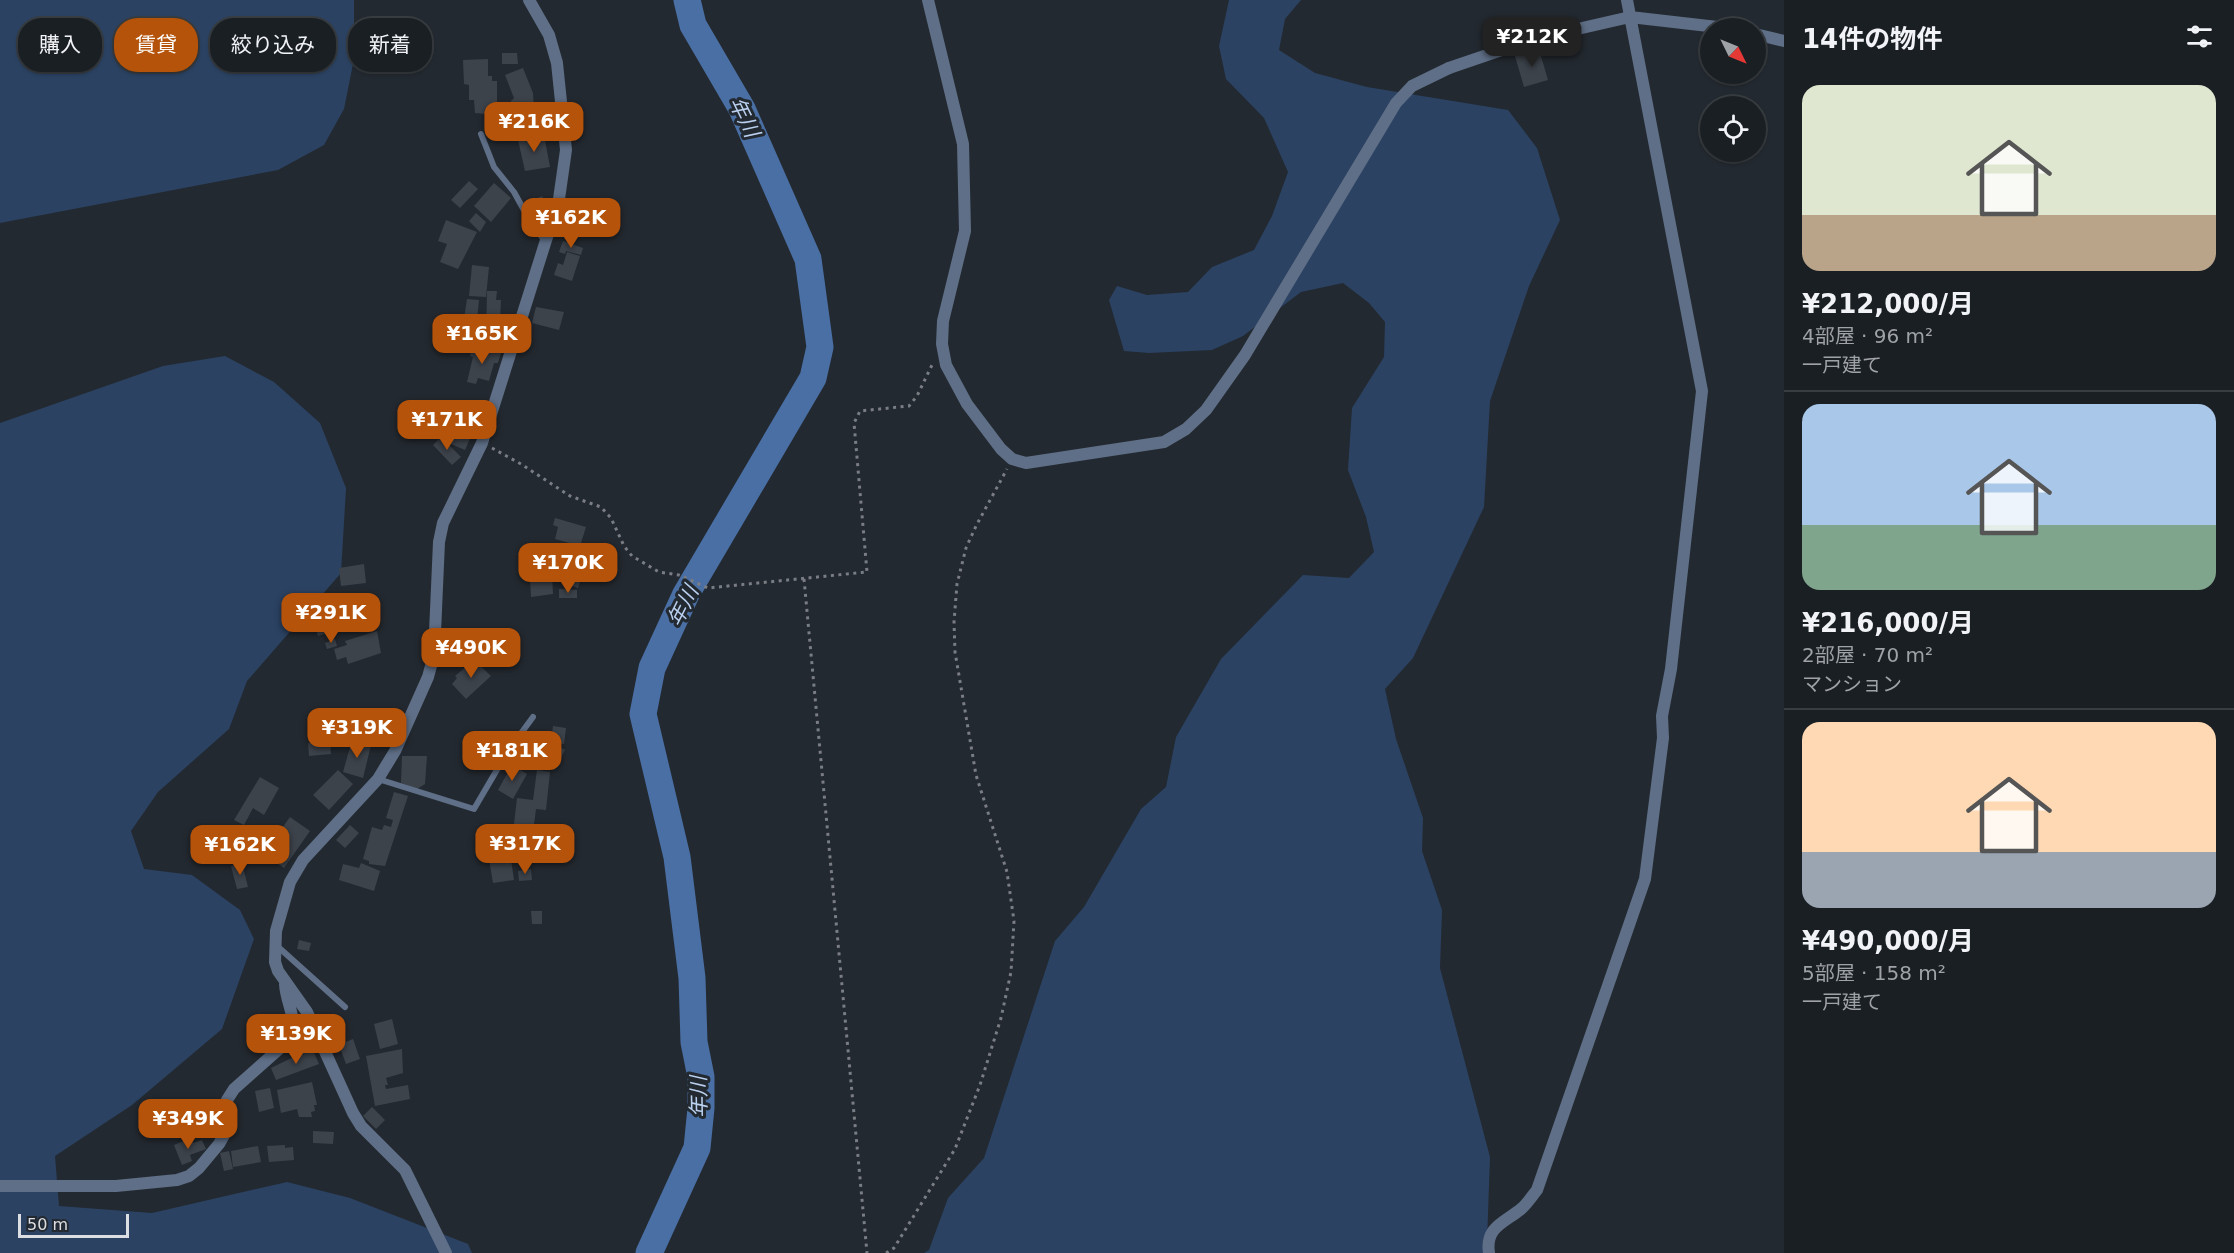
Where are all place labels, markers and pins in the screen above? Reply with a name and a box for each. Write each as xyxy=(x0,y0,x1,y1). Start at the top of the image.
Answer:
pin: ¥212K xyxy=(1490,17,1574,68)
pin: ¥216K xyxy=(492,102,576,153)
pin: ¥162K xyxy=(529,198,613,249)
pin: ¥165K xyxy=(440,314,524,365)
pin: ¥171K xyxy=(405,400,489,451)
pin: ¥170K xyxy=(526,543,610,594)
pin: ¥291K xyxy=(289,593,373,644)
pin: ¥490K xyxy=(429,628,513,679)
pin: ¥319K xyxy=(315,708,399,759)
pin: ¥181K xyxy=(470,731,554,782)
pin: ¥317K xyxy=(483,824,567,875)
pin: ¥162K xyxy=(198,825,282,876)
pin: ¥139K xyxy=(254,1014,338,1065)
pin: ¥349K xyxy=(146,1099,230,1150)

